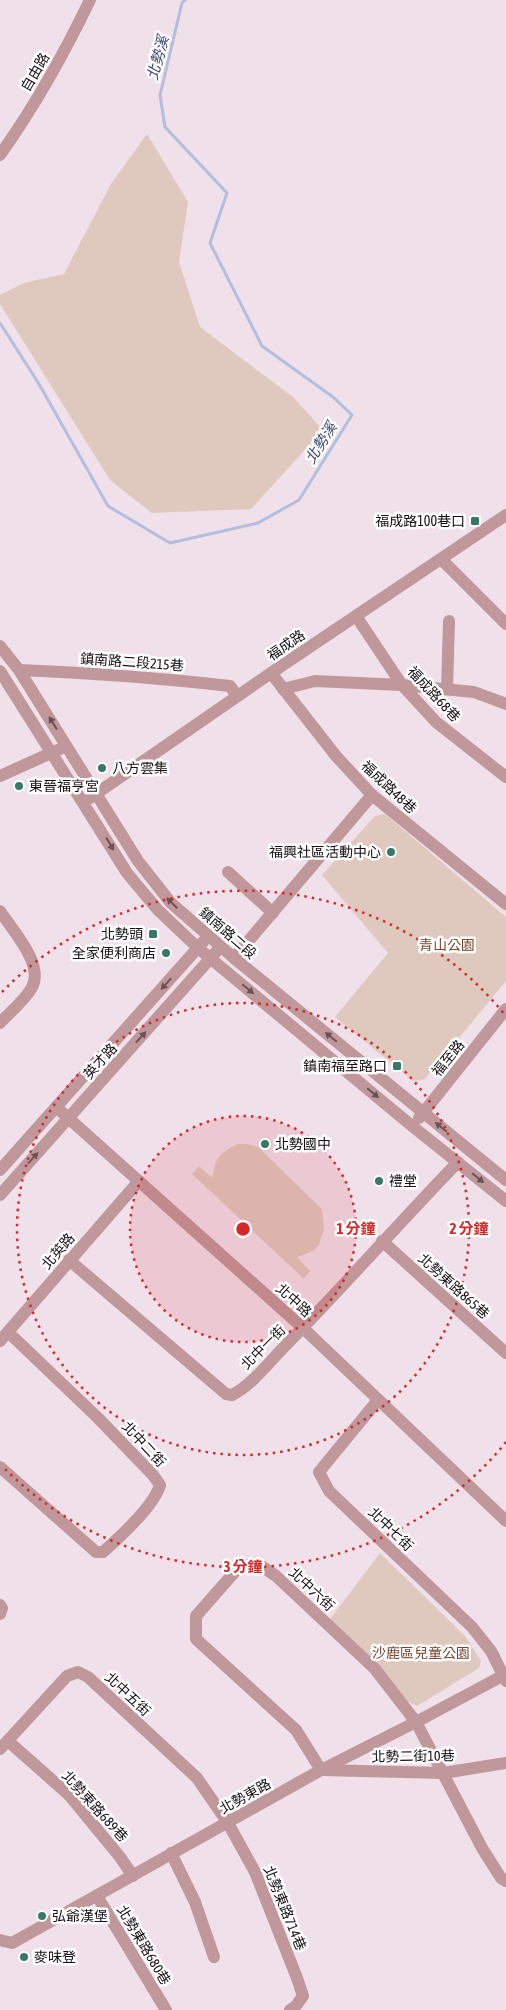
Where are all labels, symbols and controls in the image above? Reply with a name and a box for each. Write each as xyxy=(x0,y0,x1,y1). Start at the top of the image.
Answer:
water label: 北勢溪 xyxy=(143,32,172,82)
street label: 自由路 xyxy=(18,50,52,94)
water label: 北勢溪 xyxy=(301,417,341,466)
place label: 福成路100巷口 xyxy=(375,513,465,529)
marker: 福成路100巷口 xyxy=(469,515,481,527)
street label: 福成路 xyxy=(264,627,308,663)
street label: 鎮南路二段215巷 xyxy=(80,650,184,674)
street label: 福成路68巷 xyxy=(405,663,463,725)
one-way arrow xyxy=(48,717,57,730)
street label: 福成路48巷 xyxy=(358,758,420,816)
place label: 八方雲集 xyxy=(112,760,168,776)
marker: 八方雲集 xyxy=(96,762,108,774)
place label: 東晉福亨宮 xyxy=(29,778,99,794)
marker: 東晉福亨宮 xyxy=(13,780,25,792)
one-way arrow xyxy=(105,837,114,850)
place label: 福興社區活動中心 xyxy=(269,844,381,860)
marker: 福興社區活動中心 xyxy=(385,846,397,858)
one-way arrow xyxy=(167,897,179,909)
street label: 鎮南路二段 xyxy=(196,904,260,962)
place label: 北勢頭 xyxy=(101,926,143,942)
marker: 北勢頭 xyxy=(147,928,159,940)
park label: 青山公園 xyxy=(419,937,475,953)
place label: 全家便利商店 xyxy=(72,945,156,961)
marker: 全家便利商店 xyxy=(160,947,172,959)
one-way arrow xyxy=(160,978,172,990)
one-way arrow xyxy=(241,984,254,995)
one-way arrow xyxy=(135,1032,147,1044)
one-way arrow xyxy=(325,1032,338,1043)
street label: 福至路 xyxy=(429,1037,467,1079)
street label: 英才路 xyxy=(80,1040,120,1082)
place label: 鎮南福至路口 xyxy=(303,1058,387,1074)
marker: 鎮南福至路口 xyxy=(391,1060,403,1072)
one-way arrow xyxy=(366,1088,379,1099)
one-way arrow xyxy=(435,1122,448,1133)
place label: 北勢國中 xyxy=(275,1136,331,1152)
marker: 北勢國中 xyxy=(259,1138,271,1150)
one-way arrow xyxy=(27,1153,39,1165)
one-way arrow xyxy=(471,1172,484,1183)
place label: 禮堂 xyxy=(389,1173,417,1189)
marker: 禮堂 xyxy=(373,1175,385,1187)
centre of rings xyxy=(234,1220,252,1238)
text: 1 分鐘 xyxy=(336,1220,376,1237)
text: 2 分鐘 xyxy=(449,1220,489,1237)
street label: 北英路 xyxy=(38,1230,78,1272)
street label: 北勢東路865巷 xyxy=(415,1250,493,1322)
street label: 北中路 xyxy=(273,1280,315,1320)
street label: 北中一街 xyxy=(238,1322,288,1372)
street label: 北中二街 xyxy=(119,1418,169,1470)
street label: 北中七街 xyxy=(365,1504,417,1554)
text: 3 分鐘 xyxy=(223,1558,263,1575)
street label: 北中六街 xyxy=(286,1564,338,1614)
park label: 沙鹿區兒童公園 xyxy=(372,1645,470,1661)
street label: 北中五街 xyxy=(102,1669,154,1719)
street label: 北勢二街10巷 xyxy=(371,1747,455,1765)
street label: 北勢東路689巷 xyxy=(59,1767,131,1845)
street label: 北勢東路 xyxy=(217,1775,273,1817)
street label: 北勢東路714巷 xyxy=(261,1863,309,1953)
street label: 北勢東路680巷 xyxy=(114,1902,174,1988)
place label: 弘爺漢堡 xyxy=(52,1908,108,1924)
marker: 弘爺漢堡 xyxy=(36,1910,48,1922)
place label: 麥味登 xyxy=(34,1949,76,1965)
marker: 麥味登 xyxy=(18,1951,30,1963)

